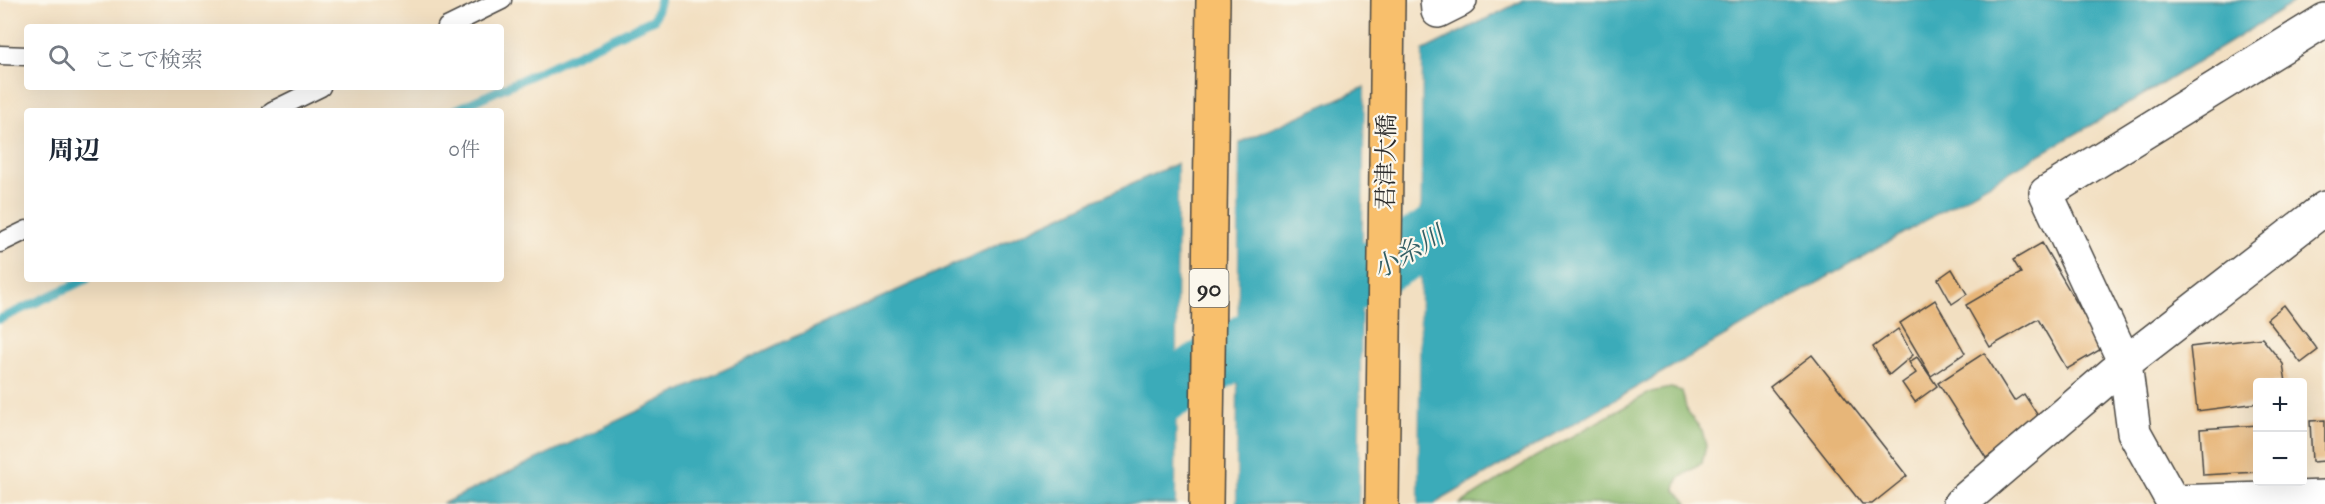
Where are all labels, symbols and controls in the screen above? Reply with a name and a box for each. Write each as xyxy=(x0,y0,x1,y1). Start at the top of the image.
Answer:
search box xyxy=(24,24,504,90)
icon: search xyxy=(45,41,78,74)
text: ここで検索 xyxy=(93,46,203,73)
street label: 君津大橋 xyxy=(1370,114,1402,210)
text: 周辺 xyxy=(48,134,100,166)
text: 0件 xyxy=(448,137,480,161)
water label: 小糸川 xyxy=(1366,217,1452,285)
road number: 90 xyxy=(1190,269,1228,307)
map controls xyxy=(2253,378,2307,486)
button: + xyxy=(2253,378,2307,432)
button: − xyxy=(2253,432,2307,486)

